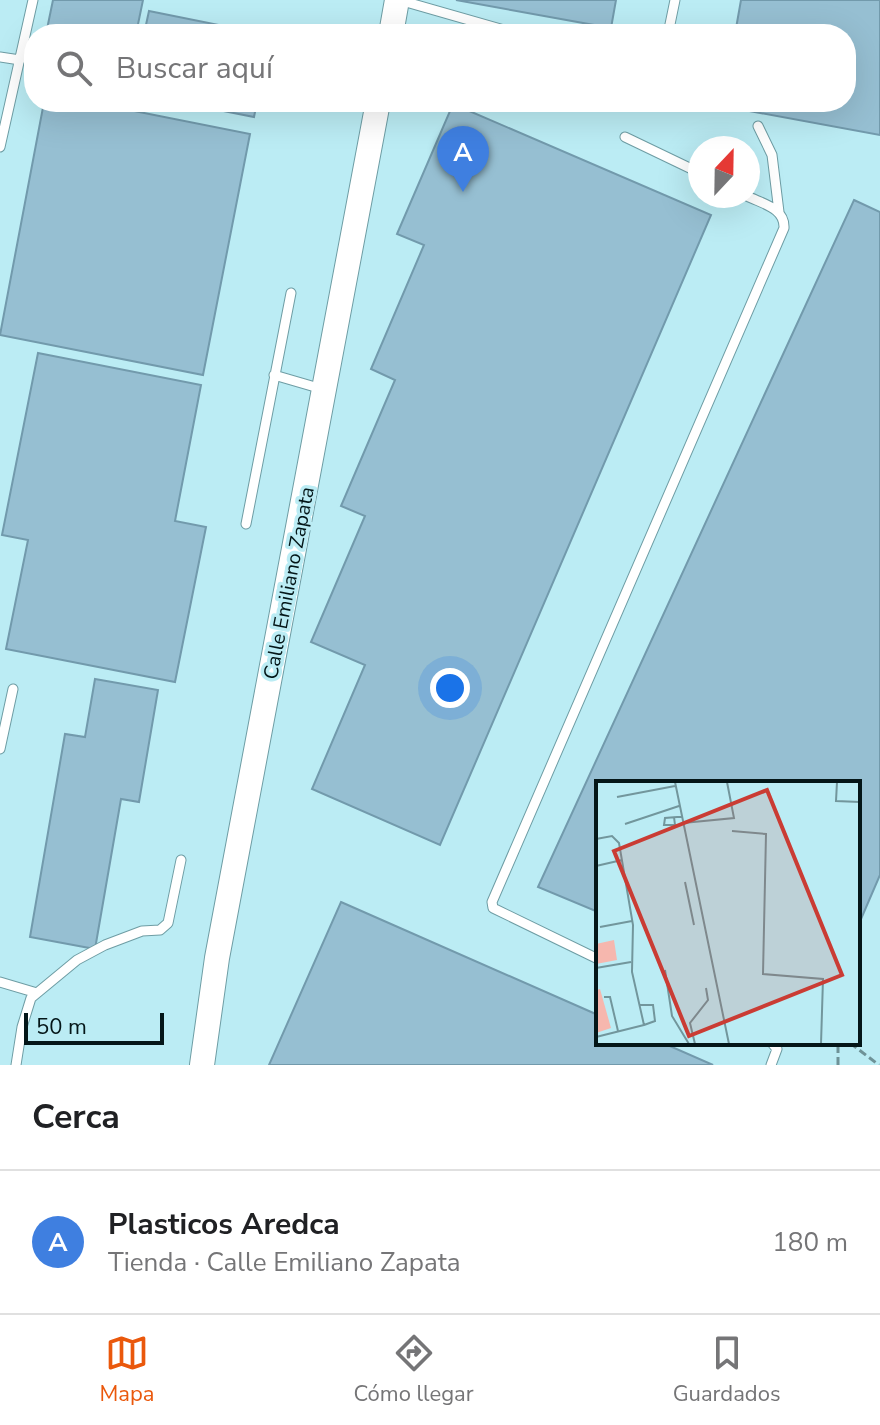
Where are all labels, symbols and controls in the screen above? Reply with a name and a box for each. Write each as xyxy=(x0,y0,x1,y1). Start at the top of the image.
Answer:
search box xyxy=(24,24,856,112)
icon: search xyxy=(52,46,96,90)
text: Buscar aquí xyxy=(116,48,273,89)
pin: A xyxy=(437,126,489,192)
north arrow xyxy=(688,136,760,208)
street label: Calle Emiliano Zapata xyxy=(257,484,321,682)
your location xyxy=(430,668,470,708)
inset map xyxy=(596,781,860,1045)
scale bar xyxy=(24,1009,164,1045)
text: 50 m xyxy=(36,1012,87,1042)
text: Cerca xyxy=(32,1094,120,1140)
text: Plasticos Aredca xyxy=(108,1204,340,1245)
text: A xyxy=(48,1225,68,1260)
text: 180 m xyxy=(772,1225,848,1260)
text: Tienda · Calle Emiliano Zapata xyxy=(108,1245,461,1280)
tab: Mapa xyxy=(100,1331,154,1409)
tab: Cómo llegar xyxy=(354,1331,474,1409)
tab: Guardados xyxy=(673,1331,780,1409)

